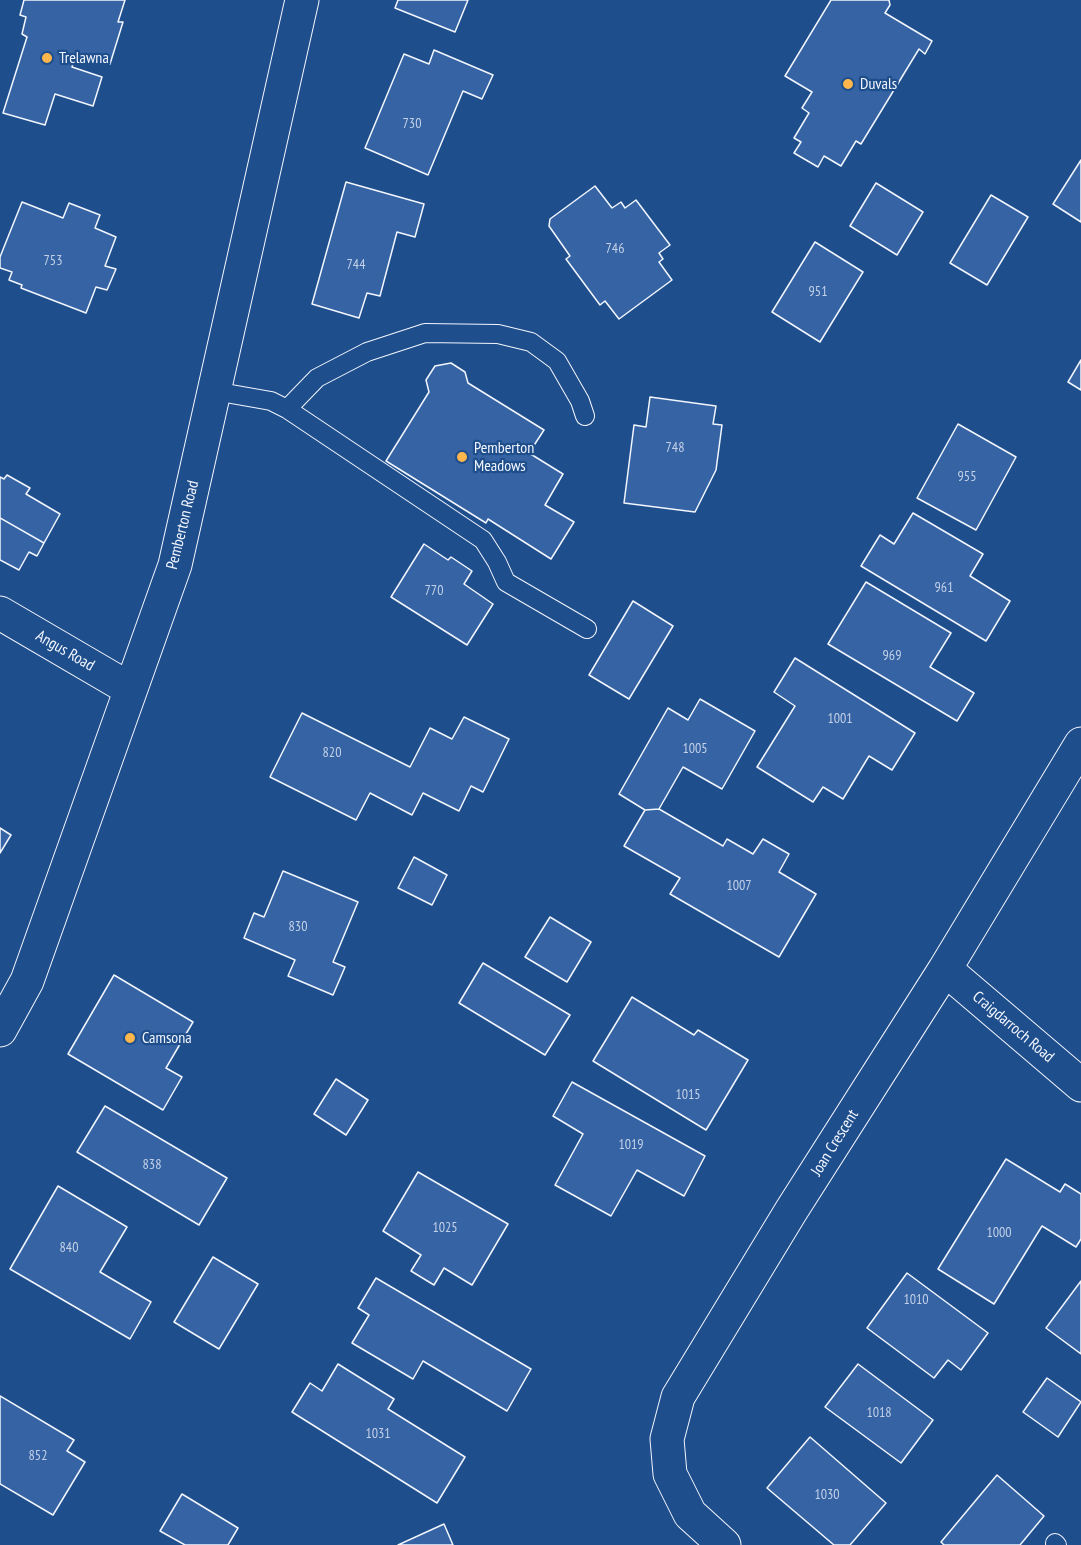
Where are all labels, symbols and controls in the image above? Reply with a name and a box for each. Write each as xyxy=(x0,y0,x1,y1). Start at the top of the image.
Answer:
place label: Trelawna xyxy=(59,48,109,68)
marker: Trelawna xyxy=(40,51,54,65)
place label: Duvals xyxy=(860,74,897,94)
marker: Duvals xyxy=(841,77,855,91)
house number: 730 xyxy=(403,116,421,132)
house number: 746 xyxy=(606,241,624,257)
house number: 753 xyxy=(44,253,62,269)
house number: 744 xyxy=(347,257,365,273)
house number: 951 xyxy=(809,284,827,300)
place label: Pemberton Meadows xyxy=(474,438,534,476)
house number: 748 xyxy=(666,440,684,456)
marker: Pemberton Meadows xyxy=(455,450,469,464)
house number: 955 xyxy=(958,469,976,485)
street label: Pemberton Road xyxy=(163,479,203,571)
house number: 961 xyxy=(935,580,953,596)
house number: 770 xyxy=(425,583,443,599)
street label: Angus Road xyxy=(32,627,98,675)
house number: 969 xyxy=(883,648,901,664)
house number: 1001 xyxy=(827,711,853,727)
house number: 1005 xyxy=(682,741,708,757)
house number: 820 xyxy=(323,745,341,761)
house number: 1007 xyxy=(726,878,752,894)
house number: 830 xyxy=(289,919,307,935)
street label: Craigdarroch Road xyxy=(968,987,1058,1067)
place label: Camsona xyxy=(142,1028,192,1048)
marker: Camsona xyxy=(123,1031,137,1045)
house number: 1015 xyxy=(675,1087,701,1103)
street label: Joan Crescent xyxy=(807,1106,863,1180)
house number: 1019 xyxy=(618,1137,644,1153)
house number: 838 xyxy=(143,1157,161,1173)
house number: 1025 xyxy=(432,1220,458,1236)
house number: 1000 xyxy=(986,1225,1012,1241)
house number: 840 xyxy=(60,1240,78,1256)
house number: 1010 xyxy=(903,1292,929,1308)
house number: 1018 xyxy=(866,1405,892,1421)
house number: 1031 xyxy=(365,1426,391,1442)
house number: 852 xyxy=(29,1448,47,1464)
house number: 1030 xyxy=(814,1487,840,1503)

